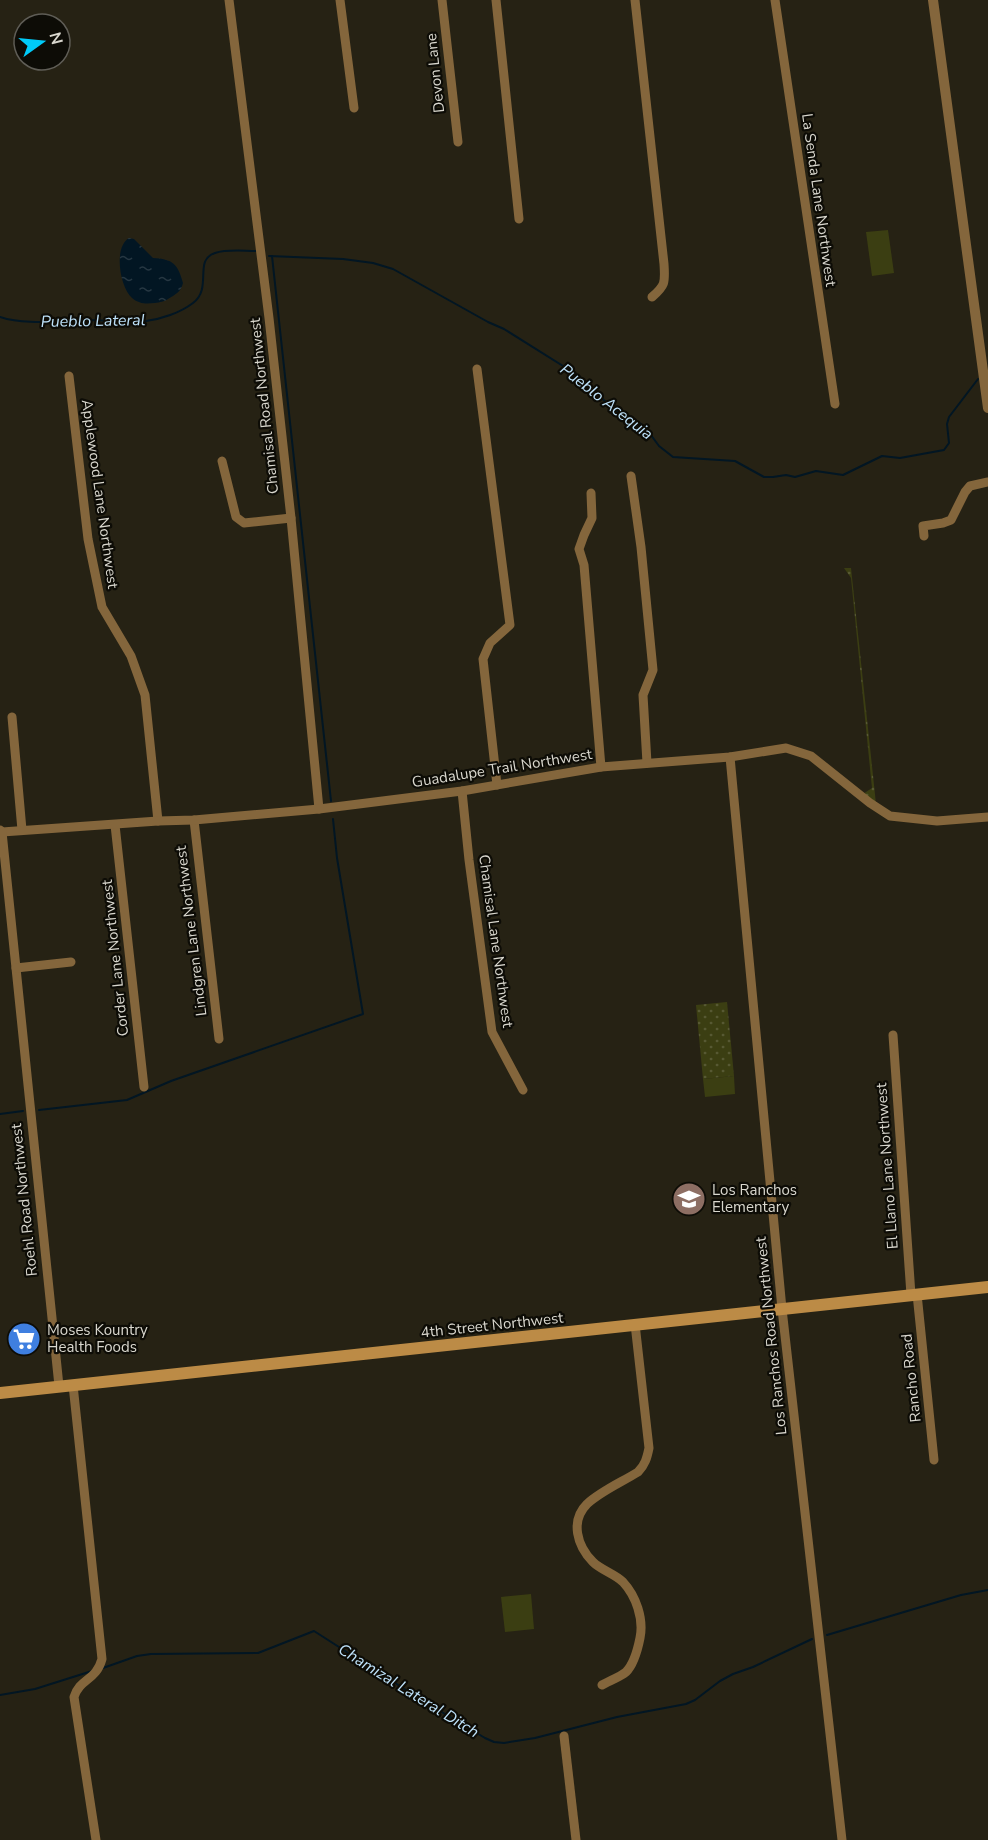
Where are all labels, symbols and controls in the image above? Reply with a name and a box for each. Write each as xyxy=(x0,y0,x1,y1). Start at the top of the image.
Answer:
north arrow xyxy=(12,12,72,72)
text: N xyxy=(43,30,68,47)
street label: Devon Lane xyxy=(421,32,449,114)
street label: La Senda Lane Northwest xyxy=(797,112,841,289)
water label: Pueblo Lateral xyxy=(41,309,146,333)
street label: Chamisal Road Northwest xyxy=(245,316,283,495)
water label: Pueblo Acequia xyxy=(555,359,657,445)
street label: Applewood Lane Northwest xyxy=(77,398,123,591)
street label: Guadalupe Trail Northwest xyxy=(411,744,594,792)
street label: Lindgren Lane Northwest xyxy=(171,844,211,1017)
street label: Chamisal Lane Northwest xyxy=(474,853,518,1030)
street label: Corder Lane Northwest xyxy=(97,878,133,1037)
street label: El Llano Lane Northwest xyxy=(871,1082,903,1250)
street label: Roehl Road Northwest xyxy=(6,1122,42,1277)
place label: Los Ranchos Elementary xyxy=(712,1180,797,1217)
school or university icon: Los Ranchos Elementary xyxy=(671,1181,707,1217)
street label: Los Ranchos Road Northwest xyxy=(751,1235,791,1436)
street label: 4th Street Northwest xyxy=(420,1307,565,1342)
place label: Moses Kountry Health Foods xyxy=(47,1320,148,1357)
supermarket icon: Moses Kountry Health Foods xyxy=(6,1321,42,1357)
street label: Rancho Road xyxy=(896,1333,926,1423)
water label: Chamizal Lateral Ditch xyxy=(334,1639,483,1743)

